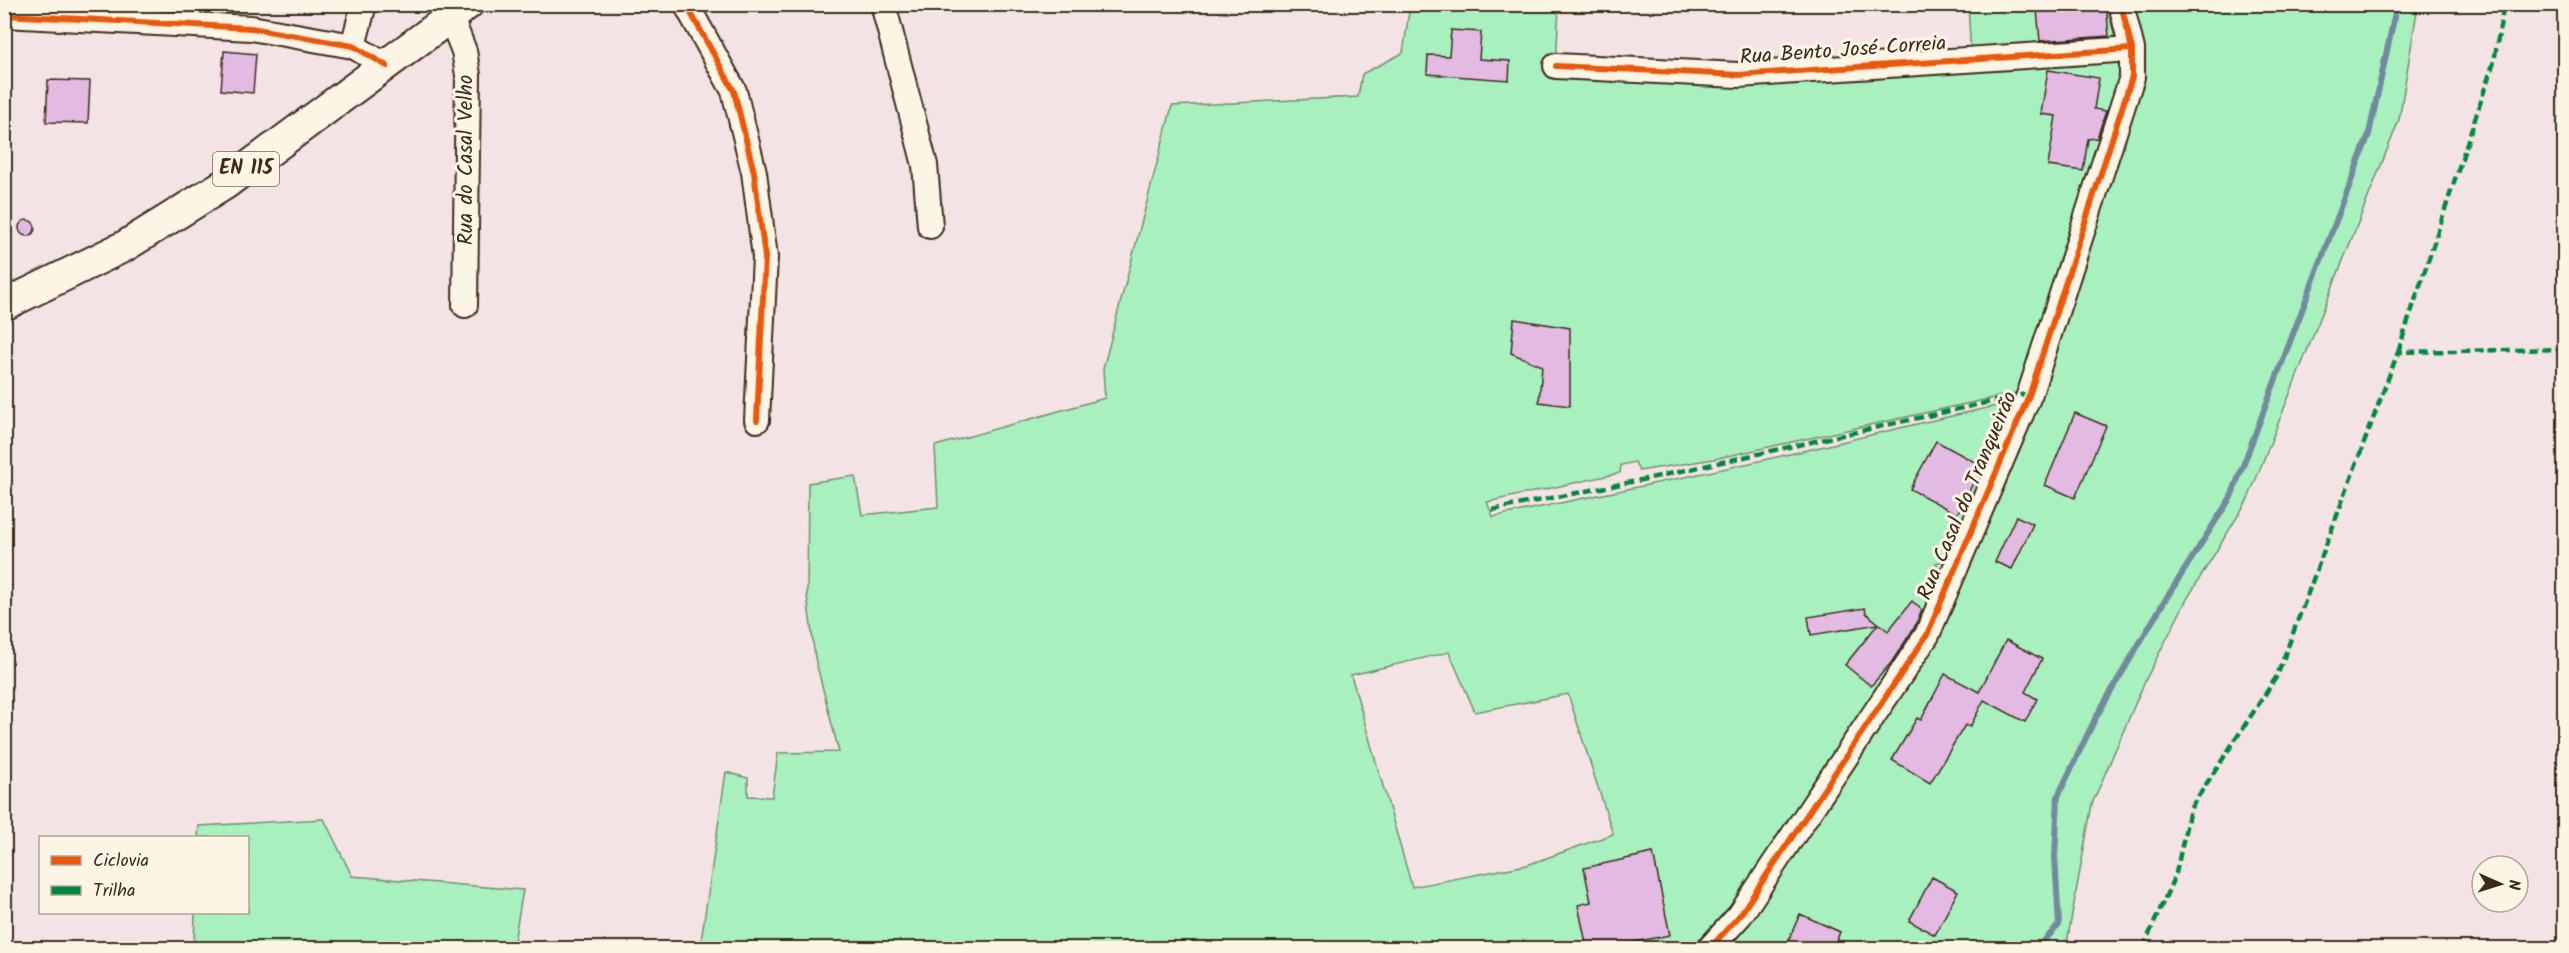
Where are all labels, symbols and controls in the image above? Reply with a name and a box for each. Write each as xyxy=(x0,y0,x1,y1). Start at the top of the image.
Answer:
street label: Rua Bento José Correia xyxy=(1739,27,1947,75)
street label: Rua do Casal Velho xyxy=(450,75,483,245)
road number: EN 115 xyxy=(213,152,279,186)
street label: Rua Casal do Tranqueirão xyxy=(1909,386,2027,606)
legend xyxy=(39,836,249,914)
text: Ciclovia xyxy=(93,847,149,876)
north arrow xyxy=(2470,854,2530,914)
text: Trilha xyxy=(93,877,135,906)
text: N xyxy=(2501,879,2526,890)

